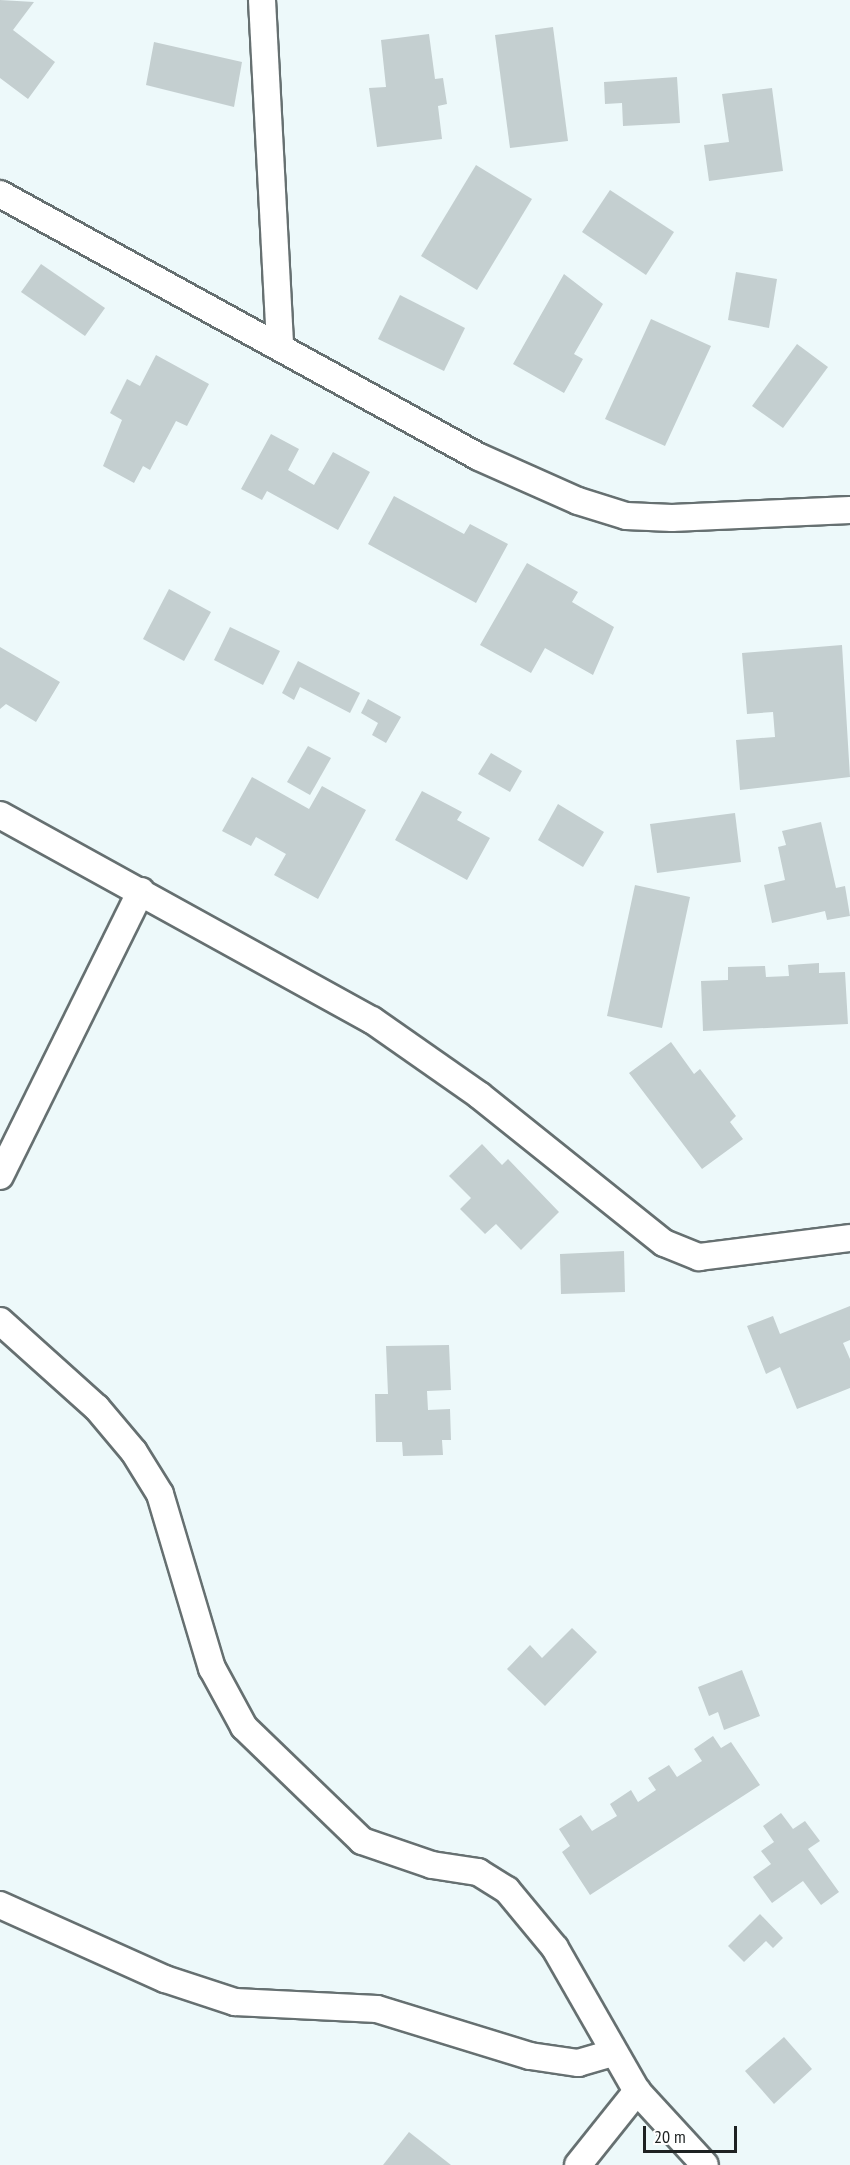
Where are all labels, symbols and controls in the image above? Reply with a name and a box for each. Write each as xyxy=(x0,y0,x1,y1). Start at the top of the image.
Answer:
scale bar xyxy=(646,2114,740,2152)
text: 20 m xyxy=(654,2125,686,2148)

